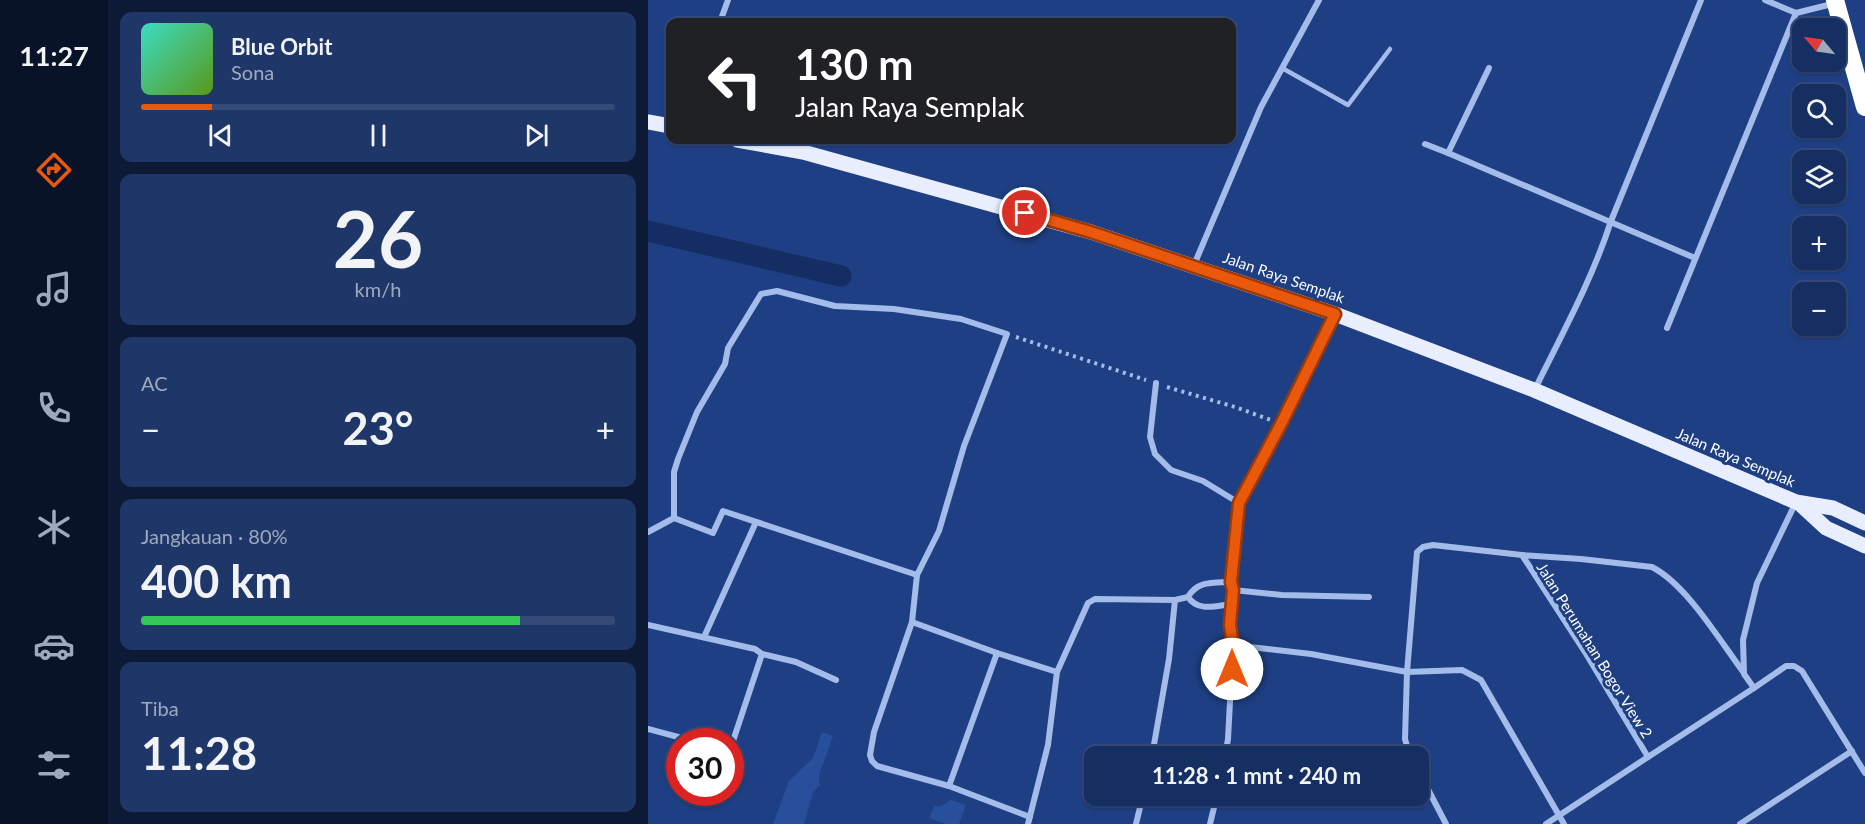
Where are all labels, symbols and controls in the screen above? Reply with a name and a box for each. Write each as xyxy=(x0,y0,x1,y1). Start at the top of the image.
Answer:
north arrow xyxy=(1792,18,1846,72)
map controls xyxy=(1792,18,1846,336)
text: Blue Orbit xyxy=(231,33,332,60)
text: 11:27 xyxy=(19,39,89,72)
text: 130 m xyxy=(795,39,913,89)
icon: left xyxy=(696,42,774,120)
text: Sona xyxy=(231,60,274,84)
button: search xyxy=(1792,84,1846,138)
text: Jalan Raya Semplak xyxy=(795,90,1025,123)
icon: previous xyxy=(204,119,237,152)
icon: pause xyxy=(362,119,395,152)
icon: next xyxy=(520,119,553,152)
icon: directions xyxy=(33,149,75,191)
button: layers xyxy=(1792,150,1846,204)
pin xyxy=(999,187,1050,238)
text: 26 xyxy=(333,191,423,285)
icon: arrive xyxy=(1008,196,1041,229)
button: + xyxy=(1792,216,1846,270)
street label: Jalan Raya Semplak xyxy=(1221,248,1348,306)
icon: music xyxy=(33,268,75,310)
text: km/h xyxy=(355,277,401,301)
button: − xyxy=(1792,282,1846,336)
text: AC xyxy=(141,371,168,395)
icon: phone xyxy=(33,387,75,429)
text: 23° xyxy=(343,401,413,455)
text: − xyxy=(141,409,160,449)
text: + xyxy=(596,409,615,449)
street label: Jalan Raya Semplak xyxy=(1674,424,1799,490)
icon: climate xyxy=(33,506,75,548)
text: Jangkauan · 80% xyxy=(141,524,288,548)
text: 400 km xyxy=(141,554,292,608)
street label: Jalan Perumahan Bogor View 2 xyxy=(1534,559,1656,741)
icon: car xyxy=(33,625,75,667)
position arrow xyxy=(1200,637,1264,701)
text: Tiba xyxy=(141,696,179,720)
text: 11:28 xyxy=(141,726,257,780)
speed limit sign: 30 xyxy=(666,728,744,806)
icon: filters xyxy=(33,744,75,786)
text: 11:28 · 1 mnt · 240 m xyxy=(1152,762,1361,789)

